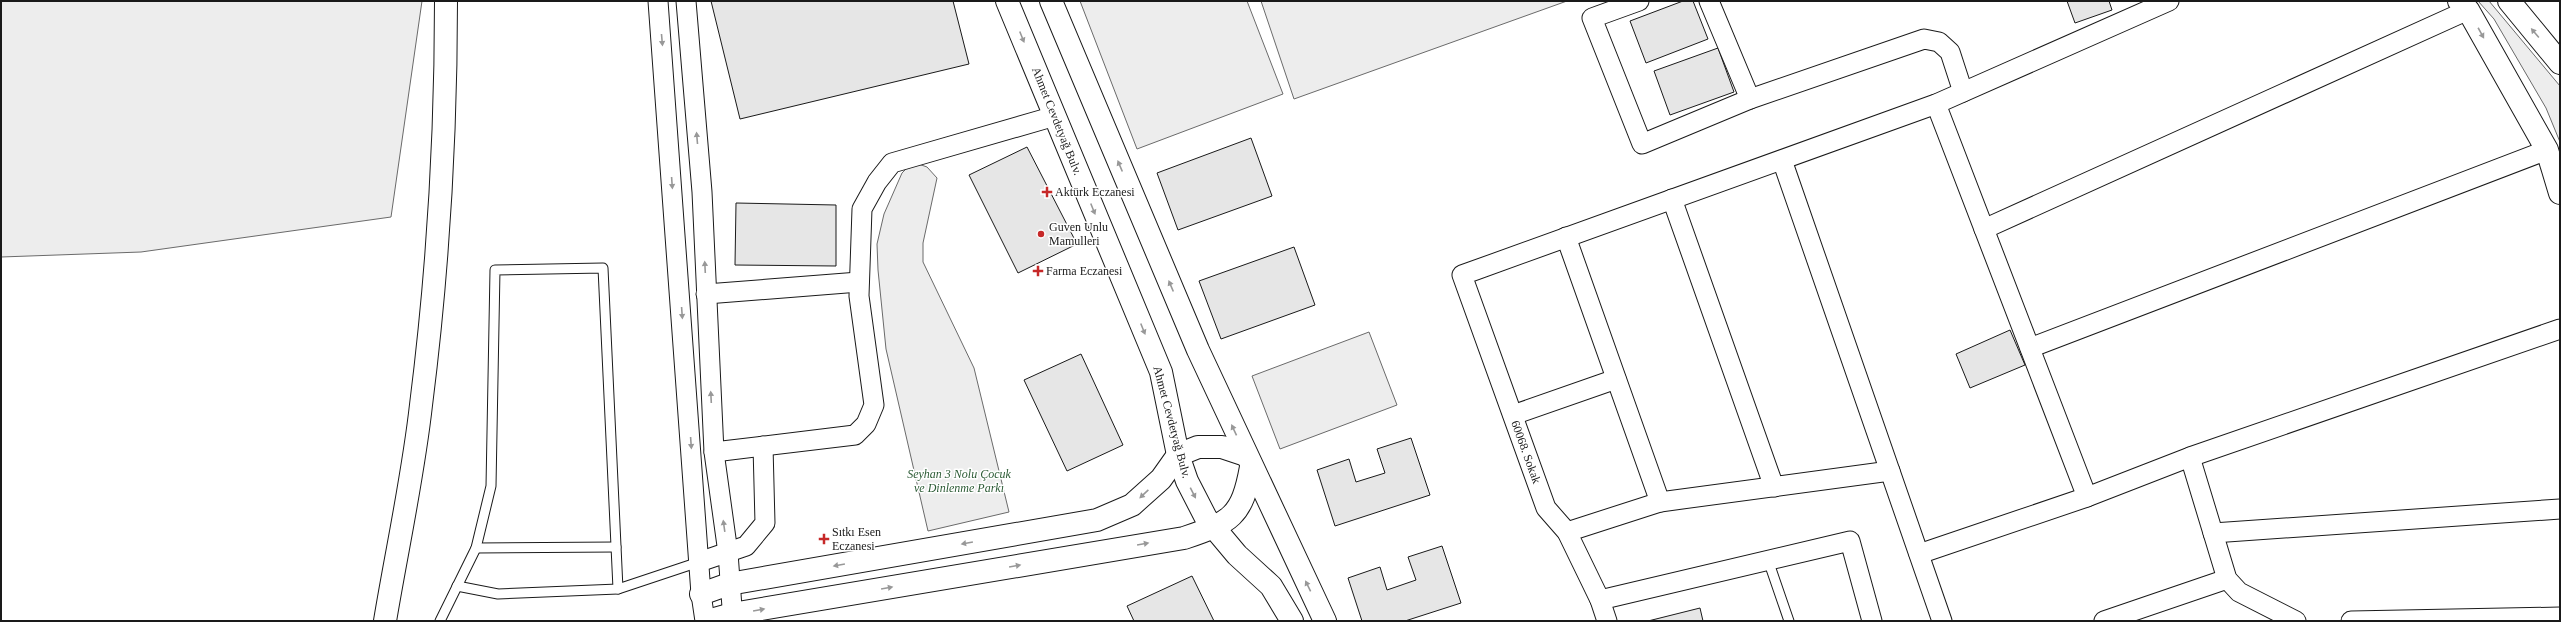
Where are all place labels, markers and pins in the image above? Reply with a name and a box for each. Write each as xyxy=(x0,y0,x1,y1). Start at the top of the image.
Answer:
place label: Aktürk Eczanesi xyxy=(1055,185,1135,199)
marker: Aktürk Eczanesi xyxy=(1042,187,1052,197)
place label: Guven Unlu Mamulleri xyxy=(1049,220,1108,248)
marker: Guven Unlu Mamulleri xyxy=(1036,229,1046,239)
place label: Farma Eczanesi xyxy=(1046,264,1123,278)
marker: Farma Eczanesi xyxy=(1033,266,1043,276)
place label: Sıtkı Esen Eczanesi xyxy=(832,525,881,553)
marker: Sıtkı Esen Eczanesi xyxy=(819,534,829,544)

